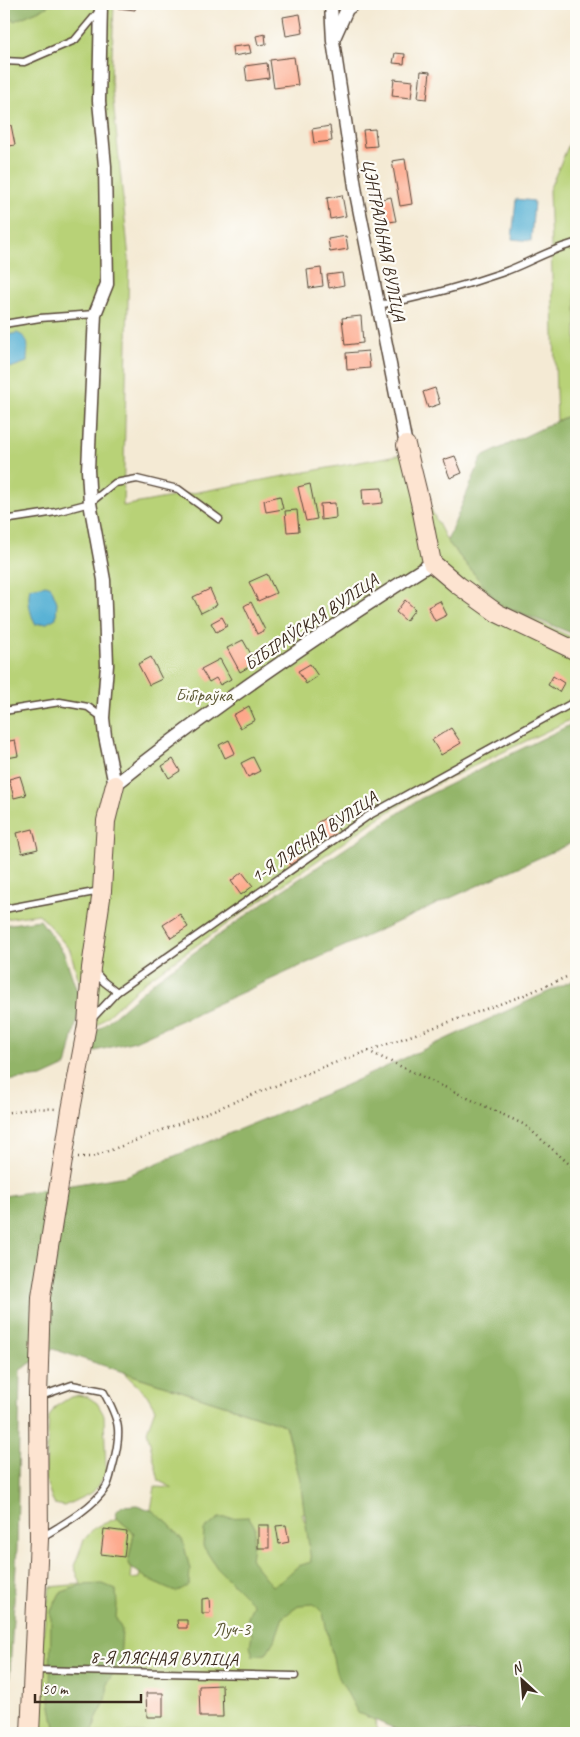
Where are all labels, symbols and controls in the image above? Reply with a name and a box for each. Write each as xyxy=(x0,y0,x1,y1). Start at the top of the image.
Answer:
street label: ЦЭНТРАЛЬНАЯ ВУЛІЦА xyxy=(357,157,411,324)
street label: БІБІРАЎСКАЯ ВУЛІЦА xyxy=(240,569,383,675)
park label: Бібіраўка xyxy=(175,684,234,706)
street label: 1-Я ЛЯСНАЯ ВУЛІЦА xyxy=(247,786,382,887)
park label: Луч-3 xyxy=(214,1618,252,1640)
street label: 8-Я ЛЯСНАЯ ВУЛІЦА xyxy=(90,1646,239,1670)
north arrow xyxy=(498,1654,548,1704)
text: N xyxy=(509,1658,526,1678)
scale bar xyxy=(35,1672,141,1704)
text: 50 m xyxy=(42,1680,69,1699)

